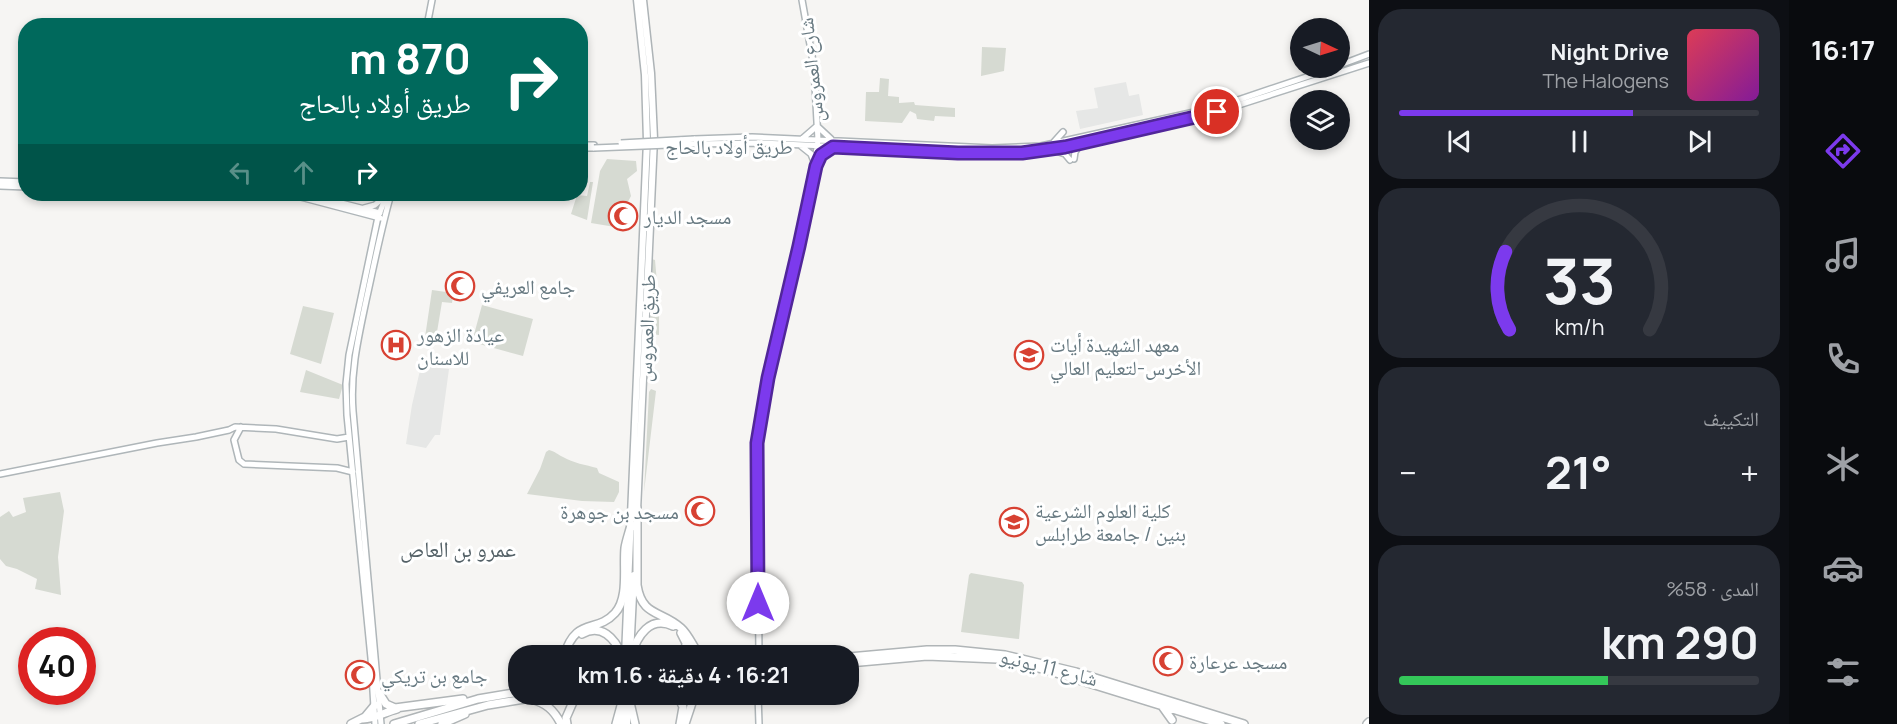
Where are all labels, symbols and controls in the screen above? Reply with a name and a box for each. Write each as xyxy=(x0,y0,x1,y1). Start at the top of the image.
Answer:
street label: شارع العمروس xyxy=(792,16,830,124)
north arrow xyxy=(1290,18,1350,78)
map controls xyxy=(1290,18,1350,150)
text: 870 m xyxy=(349,29,471,87)
text: 16:17 xyxy=(1811,31,1875,68)
text: Night Drive xyxy=(1550,37,1669,67)
icon: right xyxy=(492,42,570,120)
text: The Halogens xyxy=(1543,67,1669,94)
text: طريق أولاد بالحاج xyxy=(299,84,471,121)
pin xyxy=(1191,86,1242,137)
button: layers xyxy=(1290,90,1350,150)
icon: arrive xyxy=(1200,95,1233,128)
icon: previous xyxy=(1443,125,1476,158)
icon: pause xyxy=(1563,125,1596,158)
icon: next xyxy=(1683,125,1716,158)
icon: directions xyxy=(1822,130,1864,172)
street label: طريق أولاد بالحاج xyxy=(665,133,793,160)
icon: left xyxy=(224,156,257,189)
icon: ahead xyxy=(287,156,320,189)
icon: right xyxy=(350,156,383,189)
mosque icon: مسجد الديار xyxy=(607,200,639,232)
place label: مسجد الديار xyxy=(643,203,731,230)
icon: music xyxy=(1822,234,1864,276)
text: 33 xyxy=(1543,237,1615,323)
mosque icon: جامع العريفي xyxy=(444,270,476,302)
place label: جامع العريفي xyxy=(481,273,575,303)
street label: طريق العمروس xyxy=(631,273,661,383)
text: km/h xyxy=(1554,312,1604,341)
place label: عيادة الزهور للاسنان xyxy=(416,321,504,371)
hospital icon: عيادة الزهور للاسنان xyxy=(380,329,412,361)
place label: معهد الشهيدة أيات الأخرس-لتعليم العالي xyxy=(1050,331,1201,384)
icon: phone xyxy=(1822,338,1864,380)
school or university icon: معهد الشهيدة أيات الأخرس-لتعليم العالي xyxy=(1013,339,1045,371)
text: التكييف xyxy=(1703,405,1759,432)
text: 21° xyxy=(1545,441,1612,503)
icon: climate xyxy=(1822,443,1864,485)
text: − xyxy=(1399,450,1417,495)
text: + xyxy=(1740,450,1759,495)
mosque icon: مسجد بن جوهرة xyxy=(684,495,716,527)
place label: كلية العلوم الشرعية بنين / جامعة طرابلس xyxy=(1035,497,1186,547)
place label: مسجد بن جوهرة xyxy=(560,498,679,525)
school or university icon: كلية العلوم الشرعية بنين / جامعة طرابلس xyxy=(998,506,1030,538)
district label: عمرو بن العاص xyxy=(400,534,516,564)
icon: car xyxy=(1822,547,1864,589)
position arrow xyxy=(726,571,790,635)
text: المدى · 58% xyxy=(1666,575,1759,602)
text: 290 km xyxy=(1601,611,1759,673)
speed limit sign: 40 xyxy=(18,627,96,705)
street label: شارع 11 يونيو xyxy=(997,642,1101,692)
mosque icon: مسجد عرعارة xyxy=(1152,645,1184,677)
place label: مسجد عرعارة xyxy=(1189,648,1287,675)
icon: filters xyxy=(1822,651,1864,693)
mosque icon: جامع بن تريكي xyxy=(344,659,376,691)
text: 16:21 · 4 دقيقة · 1.6 km xyxy=(577,660,790,690)
place label: جامع بن تريكي xyxy=(381,662,488,692)

